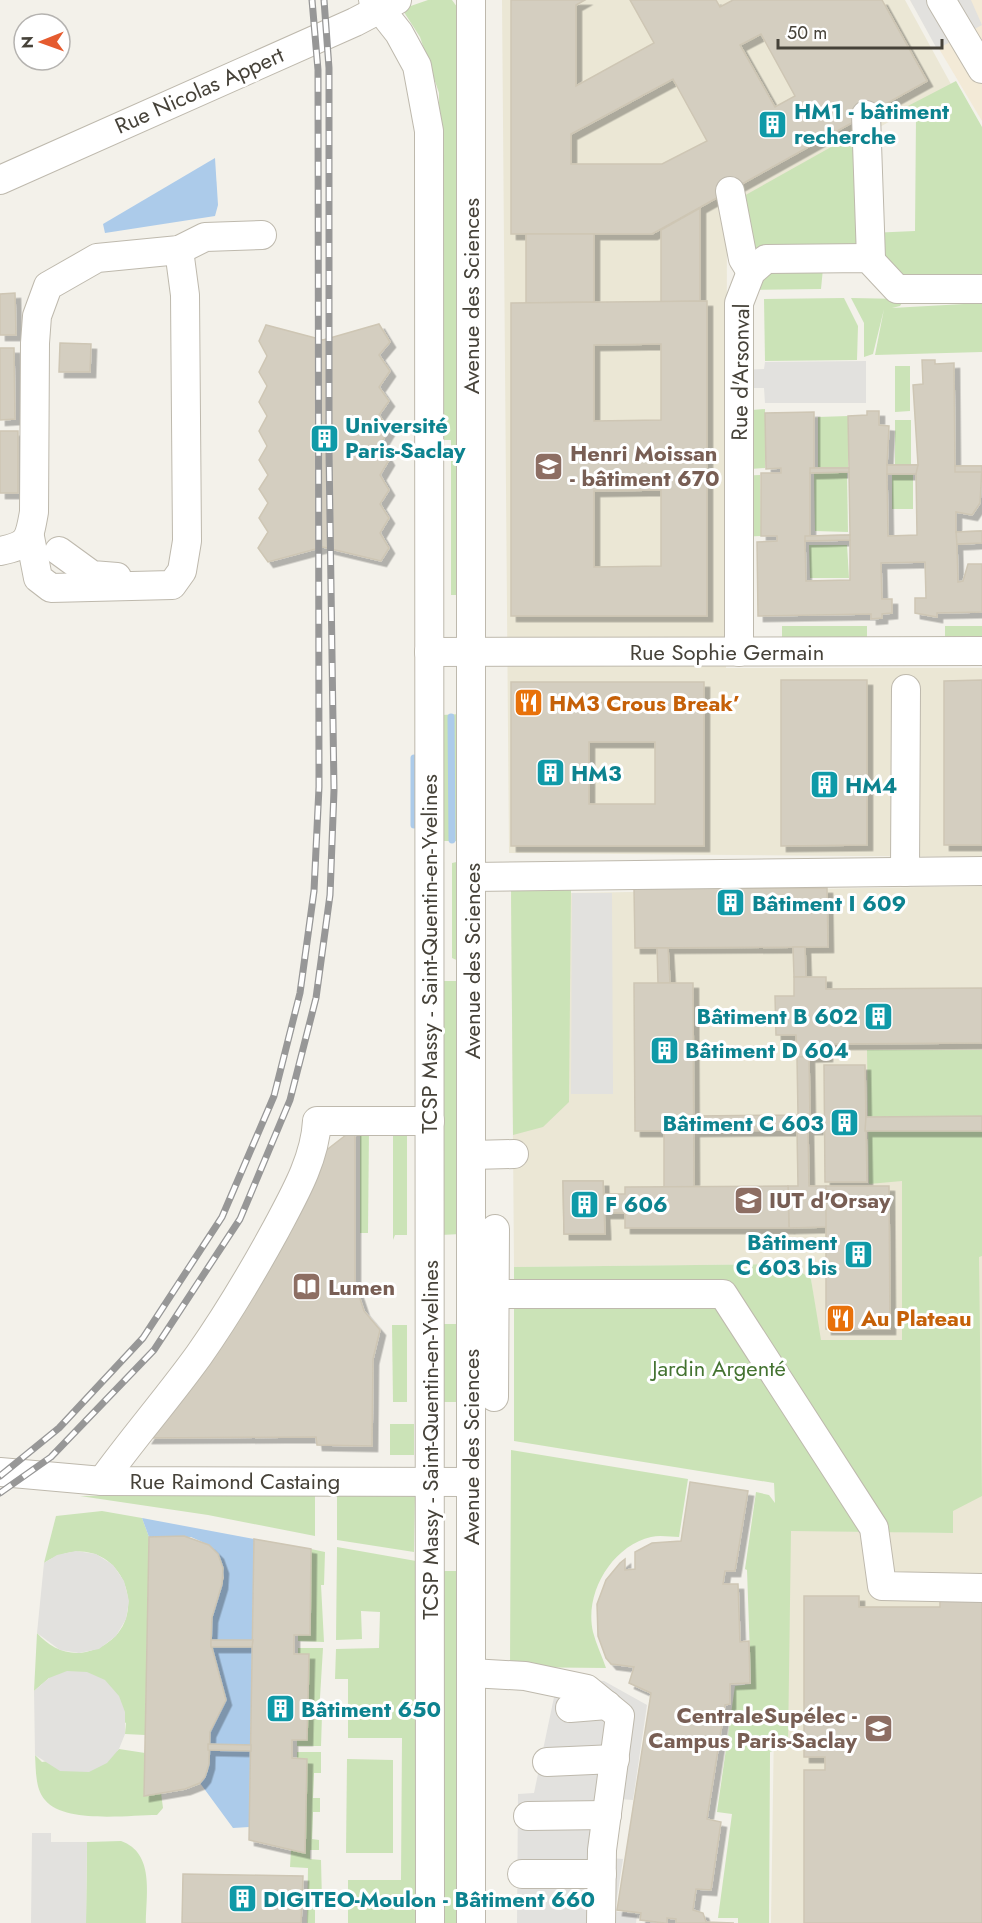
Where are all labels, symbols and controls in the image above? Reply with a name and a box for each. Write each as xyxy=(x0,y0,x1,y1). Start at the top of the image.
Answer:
north arrow xyxy=(12,12,72,72)
scale bar xyxy=(778,12,942,50)
text: 50 m xyxy=(787,20,827,46)
text: N xyxy=(16,36,39,49)
street label: Rue Nicolas Appert xyxy=(109,38,289,142)
place label: HM1 - bâtiment recherche xyxy=(794,95,949,152)
building icon: HM1 - bâtiment recherche xyxy=(757,108,789,140)
street label: Avenue des Sciences xyxy=(455,198,487,394)
street label: Rue d'Arsonval xyxy=(723,303,757,441)
place label: Université Paris-Saclay xyxy=(345,409,466,466)
building icon: Université Paris-Saclay xyxy=(308,422,340,454)
place label: Henri Moissan - bâtiment 670 xyxy=(570,437,720,494)
school or university icon: Henri Moissan - bâtiment 670 xyxy=(533,450,565,482)
street label: Rue Sophie Germain xyxy=(630,636,824,668)
restaurant icon: HM3 Crous Break’ xyxy=(512,687,544,719)
place label: HM3 Crous Break’ xyxy=(549,687,740,719)
building icon: HM3 xyxy=(534,757,566,789)
place label: HM3 xyxy=(571,757,622,789)
building icon: HM4 xyxy=(808,769,840,801)
place label: HM4 xyxy=(845,769,897,801)
street label: TCSP Massy - Saint-Quentin-en-Yvelines xyxy=(413,774,445,1134)
street label: Avenue des Sciences xyxy=(456,863,488,1059)
building icon: Bâtiment I 609 xyxy=(715,887,747,919)
place label: Bâtiment I 609 xyxy=(752,887,906,919)
place label: Bâtiment B 602 xyxy=(697,1000,858,1032)
building icon: Bâtiment B 602 xyxy=(863,1000,895,1032)
building icon: Bâtiment D 604 xyxy=(648,1034,680,1066)
place label: Bâtiment D 604 xyxy=(685,1034,849,1066)
place label: Bâtiment C 603 xyxy=(662,1107,824,1139)
building icon: Bâtiment C 603 xyxy=(829,1107,861,1139)
school or university icon: IUT d'Orsay xyxy=(732,1184,764,1216)
place label: IUT d'Orsay xyxy=(769,1184,891,1216)
building icon: F 606 xyxy=(568,1188,600,1220)
place label: F 606 xyxy=(605,1188,668,1220)
place label: Bâtiment C 603 bis xyxy=(736,1226,837,1283)
building icon: Bâtiment C 603 bis xyxy=(842,1239,874,1271)
street label: TCSP Massy - Saint-Quentin-en-Yvelines xyxy=(414,1260,446,1620)
library icon: Lumen xyxy=(291,1271,323,1303)
place label: Lumen xyxy=(328,1271,395,1303)
restaurant icon: Au Plateau xyxy=(824,1302,856,1334)
place label: Au Plateau xyxy=(860,1302,972,1334)
street label: Avenue des Sciences xyxy=(455,1349,487,1545)
park label: Jardin Argenté xyxy=(649,1352,786,1384)
street label: Rue Raimond Castaing xyxy=(130,1465,340,1497)
building icon: Bâtiment 650 xyxy=(264,1693,296,1725)
place label: Bâtiment 650 xyxy=(301,1693,441,1725)
place label: CentraleSupélec - Campus Paris-Saclay xyxy=(648,1699,858,1756)
school or university icon: CentraleSupélec - Campus Paris-Saclay xyxy=(862,1712,894,1744)
building icon: DIGITEO-Moulon - Bâtiment 660 xyxy=(226,1883,258,1915)
place label: DIGITEO-Moulon - Bâtiment 660 xyxy=(263,1883,595,1915)

